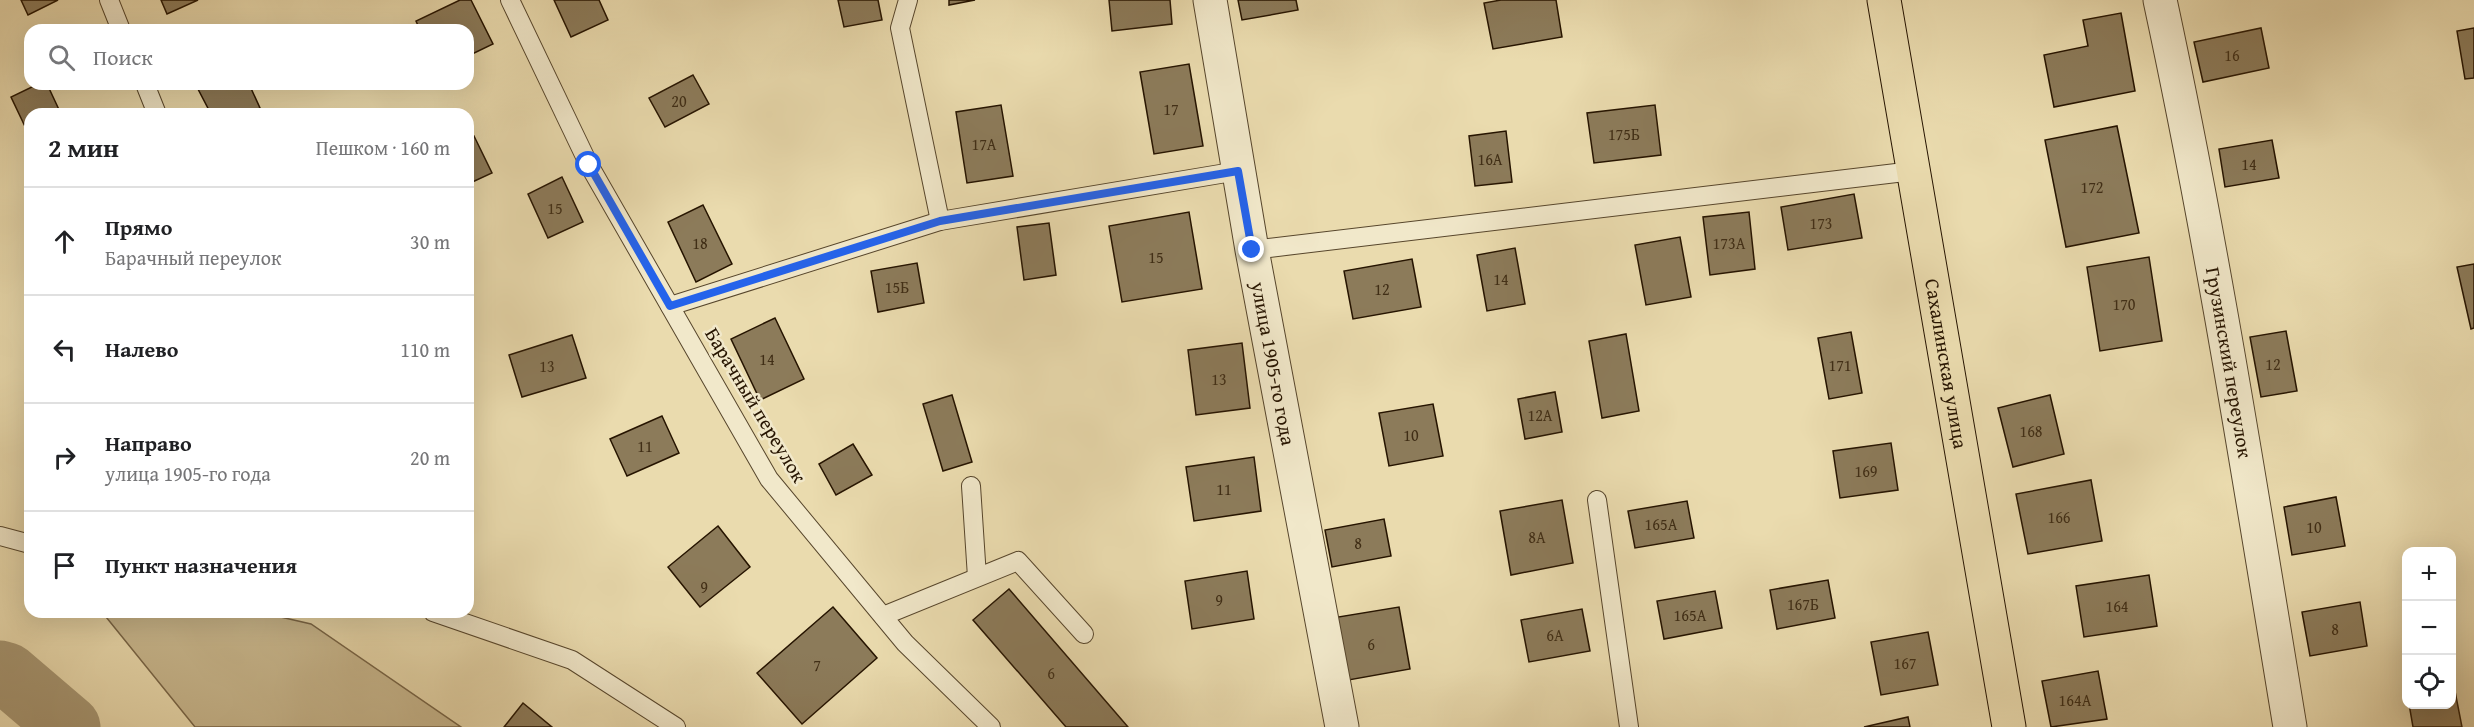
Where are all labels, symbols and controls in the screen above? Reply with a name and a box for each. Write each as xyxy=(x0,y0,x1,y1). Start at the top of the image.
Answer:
search box xyxy=(24,24,474,90)
icon: search xyxy=(45,41,78,74)
text: Поиск xyxy=(93,41,153,73)
house number: 16 xyxy=(2224,43,2240,67)
house number: 20 xyxy=(671,89,687,113)
house number: 17 xyxy=(1163,97,1179,121)
house number: 175Б xyxy=(1608,122,1640,146)
text: 2 мин xyxy=(48,128,119,167)
house number: 17А xyxy=(971,132,997,156)
text: Пешком · 160 m xyxy=(316,133,450,162)
house number: 16А xyxy=(1477,147,1503,171)
route start xyxy=(575,151,601,177)
house number: 14 xyxy=(2241,152,2257,176)
house number: 172 xyxy=(2080,175,2104,199)
house number: 15 xyxy=(547,196,563,220)
text: Прямо xyxy=(105,211,172,243)
house number: 173 xyxy=(1809,211,1833,235)
icon: ahead xyxy=(48,225,81,258)
text: 30 m xyxy=(410,227,450,256)
house number: 18 xyxy=(692,231,708,255)
house number: 173А xyxy=(1713,231,1746,255)
route end xyxy=(1238,236,1264,262)
text: Барачный переулок xyxy=(105,243,281,272)
house number: 15 xyxy=(1148,245,1164,269)
street label: Грузинский переулок xyxy=(2199,265,2261,460)
house number: 14 xyxy=(1493,267,1509,291)
house number: 15Б xyxy=(885,275,909,299)
street label: Сахалинская улица xyxy=(1918,276,1976,451)
house number: 12 xyxy=(1374,277,1390,301)
street label: улица 1905-го года xyxy=(1244,278,1304,448)
house number: 170 xyxy=(2112,292,2136,316)
street label: Барачный переулок xyxy=(699,322,815,488)
icon: left xyxy=(48,333,81,366)
text: Налево xyxy=(105,333,178,365)
text: 110 m xyxy=(400,335,450,364)
house number: 14 xyxy=(759,347,775,371)
house number: 12 xyxy=(2265,352,2281,376)
house number: 171 xyxy=(1828,353,1852,377)
house number: 13 xyxy=(539,354,555,378)
house number: 13 xyxy=(1211,367,1227,391)
house number: 12А xyxy=(1527,403,1553,427)
house number: 168 xyxy=(2019,419,2043,443)
house number: 10 xyxy=(1403,423,1419,447)
text: Направо xyxy=(105,427,192,459)
house number: 11 xyxy=(637,434,653,458)
icon: right xyxy=(48,441,81,474)
text: 20 m xyxy=(410,443,450,472)
text: улица 1905-го года xyxy=(105,459,271,488)
house number: 169 xyxy=(1854,459,1878,483)
house number: 11 xyxy=(1216,477,1232,501)
house number: 166 xyxy=(2047,505,2071,529)
house number: 165А xyxy=(1645,512,1678,536)
house number: 10 xyxy=(2306,515,2322,539)
house number: 8А xyxy=(1528,525,1546,549)
house number: 8 xyxy=(1354,531,1362,555)
map controls xyxy=(2402,547,2456,709)
button: + xyxy=(2402,547,2456,601)
icon: arrive xyxy=(48,549,81,582)
text: Пункт назначения xyxy=(105,549,297,581)
house number: 9 xyxy=(700,575,708,599)
house number: 9 xyxy=(1215,588,1223,612)
house number: 167Б xyxy=(1787,592,1819,616)
house number: 164 xyxy=(2105,594,2129,618)
button: − xyxy=(2402,601,2456,655)
house number: 165А xyxy=(1674,603,1707,627)
house number: 8 xyxy=(2331,617,2339,641)
house number: 6А xyxy=(1546,623,1564,647)
house number: 6 xyxy=(1367,632,1375,656)
house number: 167 xyxy=(1893,651,1917,675)
house number: 7 xyxy=(813,653,821,677)
button: locate xyxy=(2402,655,2456,709)
house number: 6 xyxy=(1047,661,1055,685)
house number: 164А xyxy=(2059,688,2092,712)

